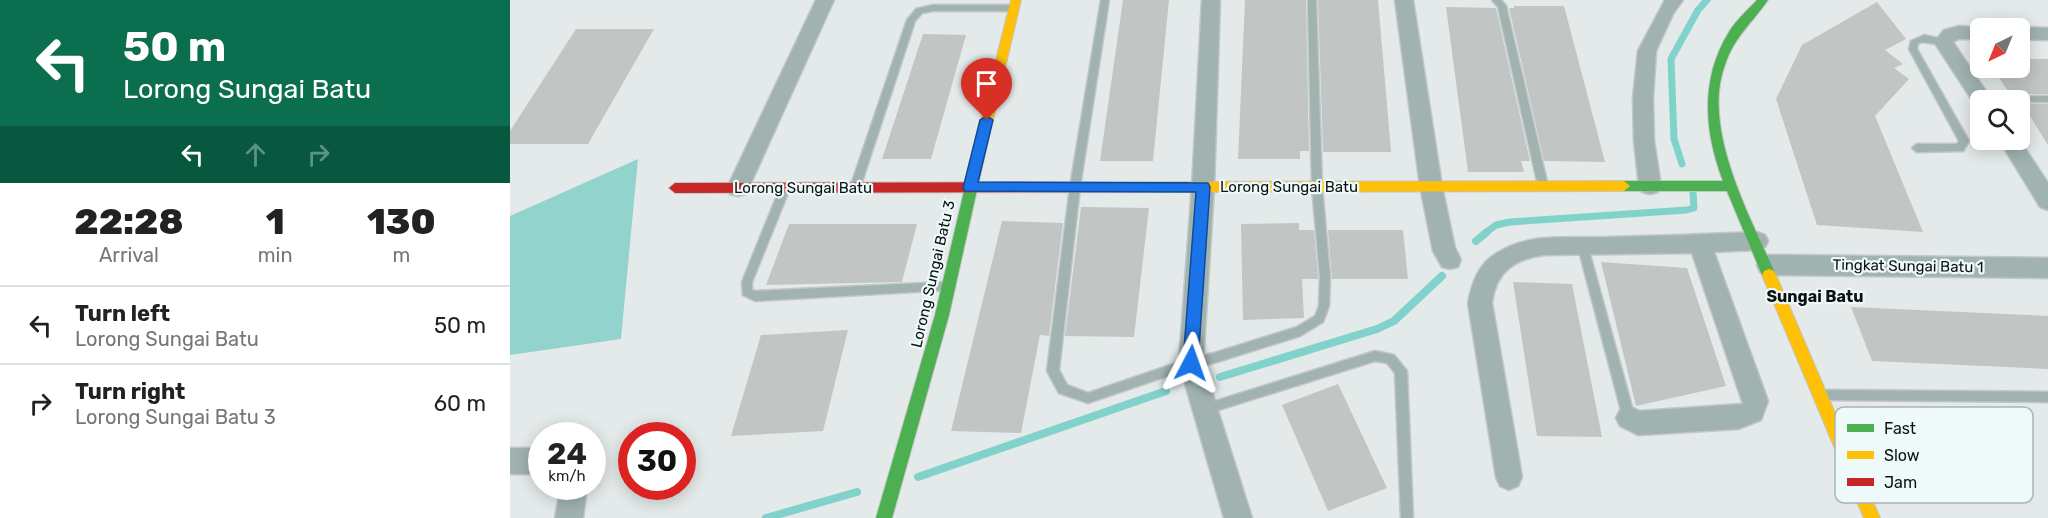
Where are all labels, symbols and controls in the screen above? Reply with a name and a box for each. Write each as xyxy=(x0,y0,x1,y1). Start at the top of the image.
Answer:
north arrow xyxy=(1970,18,2030,78)
map controls xyxy=(1970,18,2030,150)
text: 50 m xyxy=(123,22,226,72)
icon: left xyxy=(24,24,102,102)
pin xyxy=(961,58,1012,120)
icon: arrive xyxy=(970,67,1003,100)
text: Lorong Sungai Batu xyxy=(123,73,371,105)
button: search xyxy=(1970,90,2030,150)
icon: left xyxy=(176,138,209,171)
icon: ahead xyxy=(239,138,272,171)
icon: right xyxy=(302,138,335,171)
street label: Lorong Sungai Batu xyxy=(1220,178,1358,196)
street label: Lorong Sungai Batu xyxy=(734,179,872,197)
street label: Lorong Sungai Batu 3 xyxy=(907,199,959,349)
text: 22:28 xyxy=(74,200,183,243)
text: 1 xyxy=(266,200,285,243)
text: 130 xyxy=(367,200,436,243)
text: Arrival xyxy=(99,243,159,267)
text: min xyxy=(258,243,293,267)
text: m xyxy=(392,243,410,267)
street label: Tingkat Sungai Batu 1 xyxy=(1832,256,1984,276)
district label: Sungai Batu xyxy=(1766,287,1864,306)
text: Turn left xyxy=(75,300,170,327)
icon: left xyxy=(24,309,57,342)
text: 50 m xyxy=(434,312,486,339)
text: Lorong Sungai Batu xyxy=(75,327,259,351)
position arrow xyxy=(1159,331,1223,395)
text: Turn right xyxy=(75,378,185,405)
icon: right xyxy=(24,387,57,420)
text: 60 m xyxy=(434,390,486,417)
text: Lorong Sungai Batu 3 xyxy=(75,405,276,429)
legend xyxy=(1835,407,2033,503)
text: Fast xyxy=(1884,419,1916,438)
speed limit sign: 30 xyxy=(618,422,696,500)
text: 24 xyxy=(547,436,587,472)
text: Slow xyxy=(1884,446,1920,465)
text: km/h xyxy=(548,467,586,485)
text: Jam xyxy=(1884,473,1917,492)

